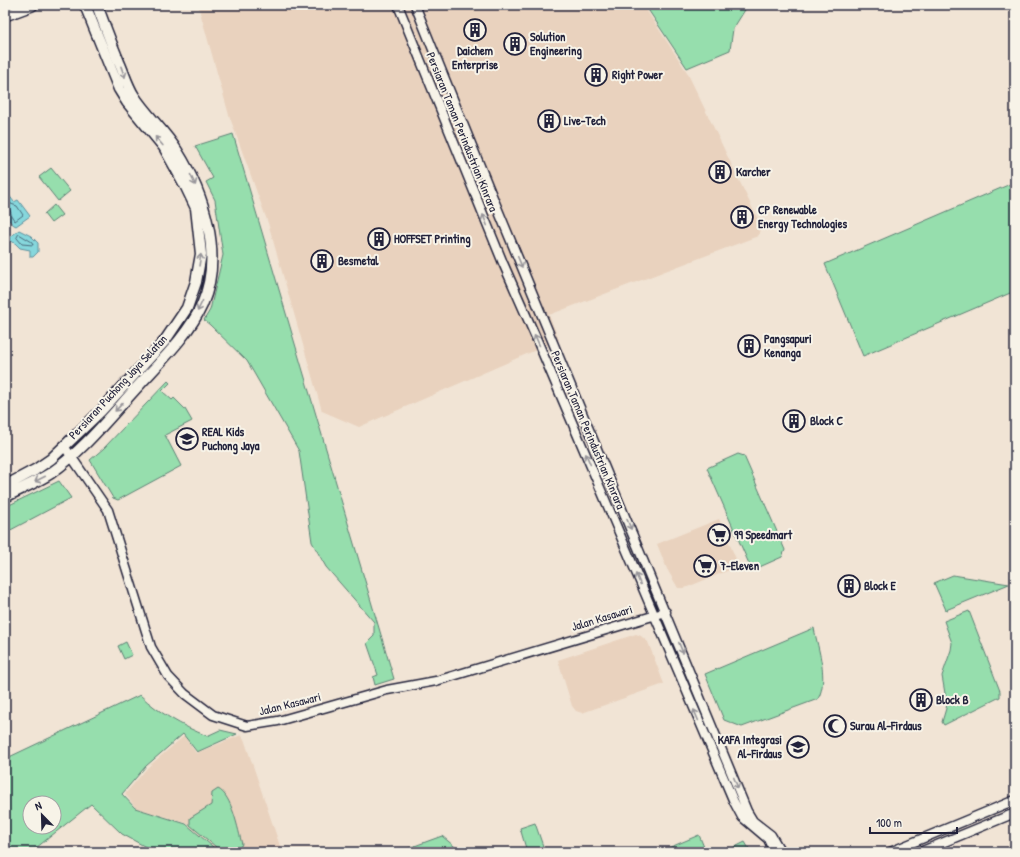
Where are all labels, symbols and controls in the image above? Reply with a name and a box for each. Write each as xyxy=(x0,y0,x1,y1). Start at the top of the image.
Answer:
building icon: Daichem Enterprise xyxy=(462,17,488,43)
place label: Solution Engineering xyxy=(530,28,582,60)
building icon: Solution Engineering xyxy=(502,31,528,57)
place label: Daichem Enterprise xyxy=(452,42,498,74)
street label: Persiaran Taman Perindustrian Kinrara xyxy=(423,49,502,214)
building icon: Right Power xyxy=(583,62,609,88)
one-way arrow xyxy=(119,66,127,78)
place label: Right Power xyxy=(612,66,663,84)
building icon: Live-Tech xyxy=(536,108,562,134)
place label: Live-Tech xyxy=(564,112,607,129)
one-way arrow xyxy=(154,135,163,146)
building icon: Karcher xyxy=(707,159,733,185)
place label: Karcher xyxy=(736,163,771,180)
one-way arrow xyxy=(190,174,197,186)
place label: CP Renewable Energy Technologies xyxy=(758,201,847,233)
building icon: CP Renewable Energy Technologies xyxy=(729,204,755,230)
one-way arrow xyxy=(481,215,489,227)
building icon: HOFFSET Printing xyxy=(366,226,392,252)
place label: HOFFSET Printing xyxy=(394,230,471,248)
building icon: Besmetal xyxy=(309,248,335,274)
place label: Besmetal xyxy=(338,252,379,269)
one-way arrow xyxy=(196,254,204,267)
one-way arrow xyxy=(516,255,524,267)
one-way arrow xyxy=(196,300,203,312)
place label: Pangsapuri Kenanga xyxy=(764,330,812,362)
street label: Persiaran Puchong Jaya Selatan xyxy=(65,331,171,443)
building icon: Pangsapuri Kenanga xyxy=(736,333,762,359)
one-way arrow xyxy=(533,334,540,346)
street label: Persiaran Taman Perindustrian Kinrara xyxy=(547,348,630,512)
one-way arrow xyxy=(114,402,124,412)
building icon: Block C xyxy=(781,408,807,434)
place label: Block C xyxy=(810,412,844,429)
place label: REAL Kids Puchong Jaya xyxy=(202,423,260,455)
school or university icon: REAL Kids Puchong Jaya xyxy=(174,426,200,452)
one-way arrow xyxy=(583,454,591,466)
one-way arrow xyxy=(34,476,46,483)
one-way arrow xyxy=(626,517,633,529)
supermarket icon: 99 Speedmart xyxy=(706,522,732,548)
place label: 99 Speedmart xyxy=(734,526,793,544)
supermarket icon: 7-Eleven xyxy=(692,553,718,579)
place label: 7-Eleven xyxy=(719,557,760,574)
building icon: Block E xyxy=(836,573,862,599)
one-way arrow xyxy=(634,574,641,586)
place label: Block E xyxy=(864,577,897,594)
street label: Jalan Kasawari xyxy=(569,600,635,635)
one-way arrow xyxy=(678,642,685,654)
building icon: Block B xyxy=(908,687,934,713)
street label: Jalan Kasawari xyxy=(257,688,323,719)
place label: Block B xyxy=(936,691,969,708)
one-way arrow xyxy=(692,709,699,721)
mosque icon: Surau Al-Firdaus xyxy=(822,713,848,739)
place label: Surau Al-Firdaus xyxy=(850,717,922,734)
place label: KAFA Integrasi Al-Firdaus xyxy=(718,731,782,762)
school or university icon: KAFA Integrasi Al-Firdaus xyxy=(785,734,811,760)
one-way arrow xyxy=(733,776,740,788)
north arrow xyxy=(22,795,62,835)
text: N xyxy=(33,798,44,813)
scale bar xyxy=(870,809,957,835)
text: 100 m xyxy=(876,814,902,831)

